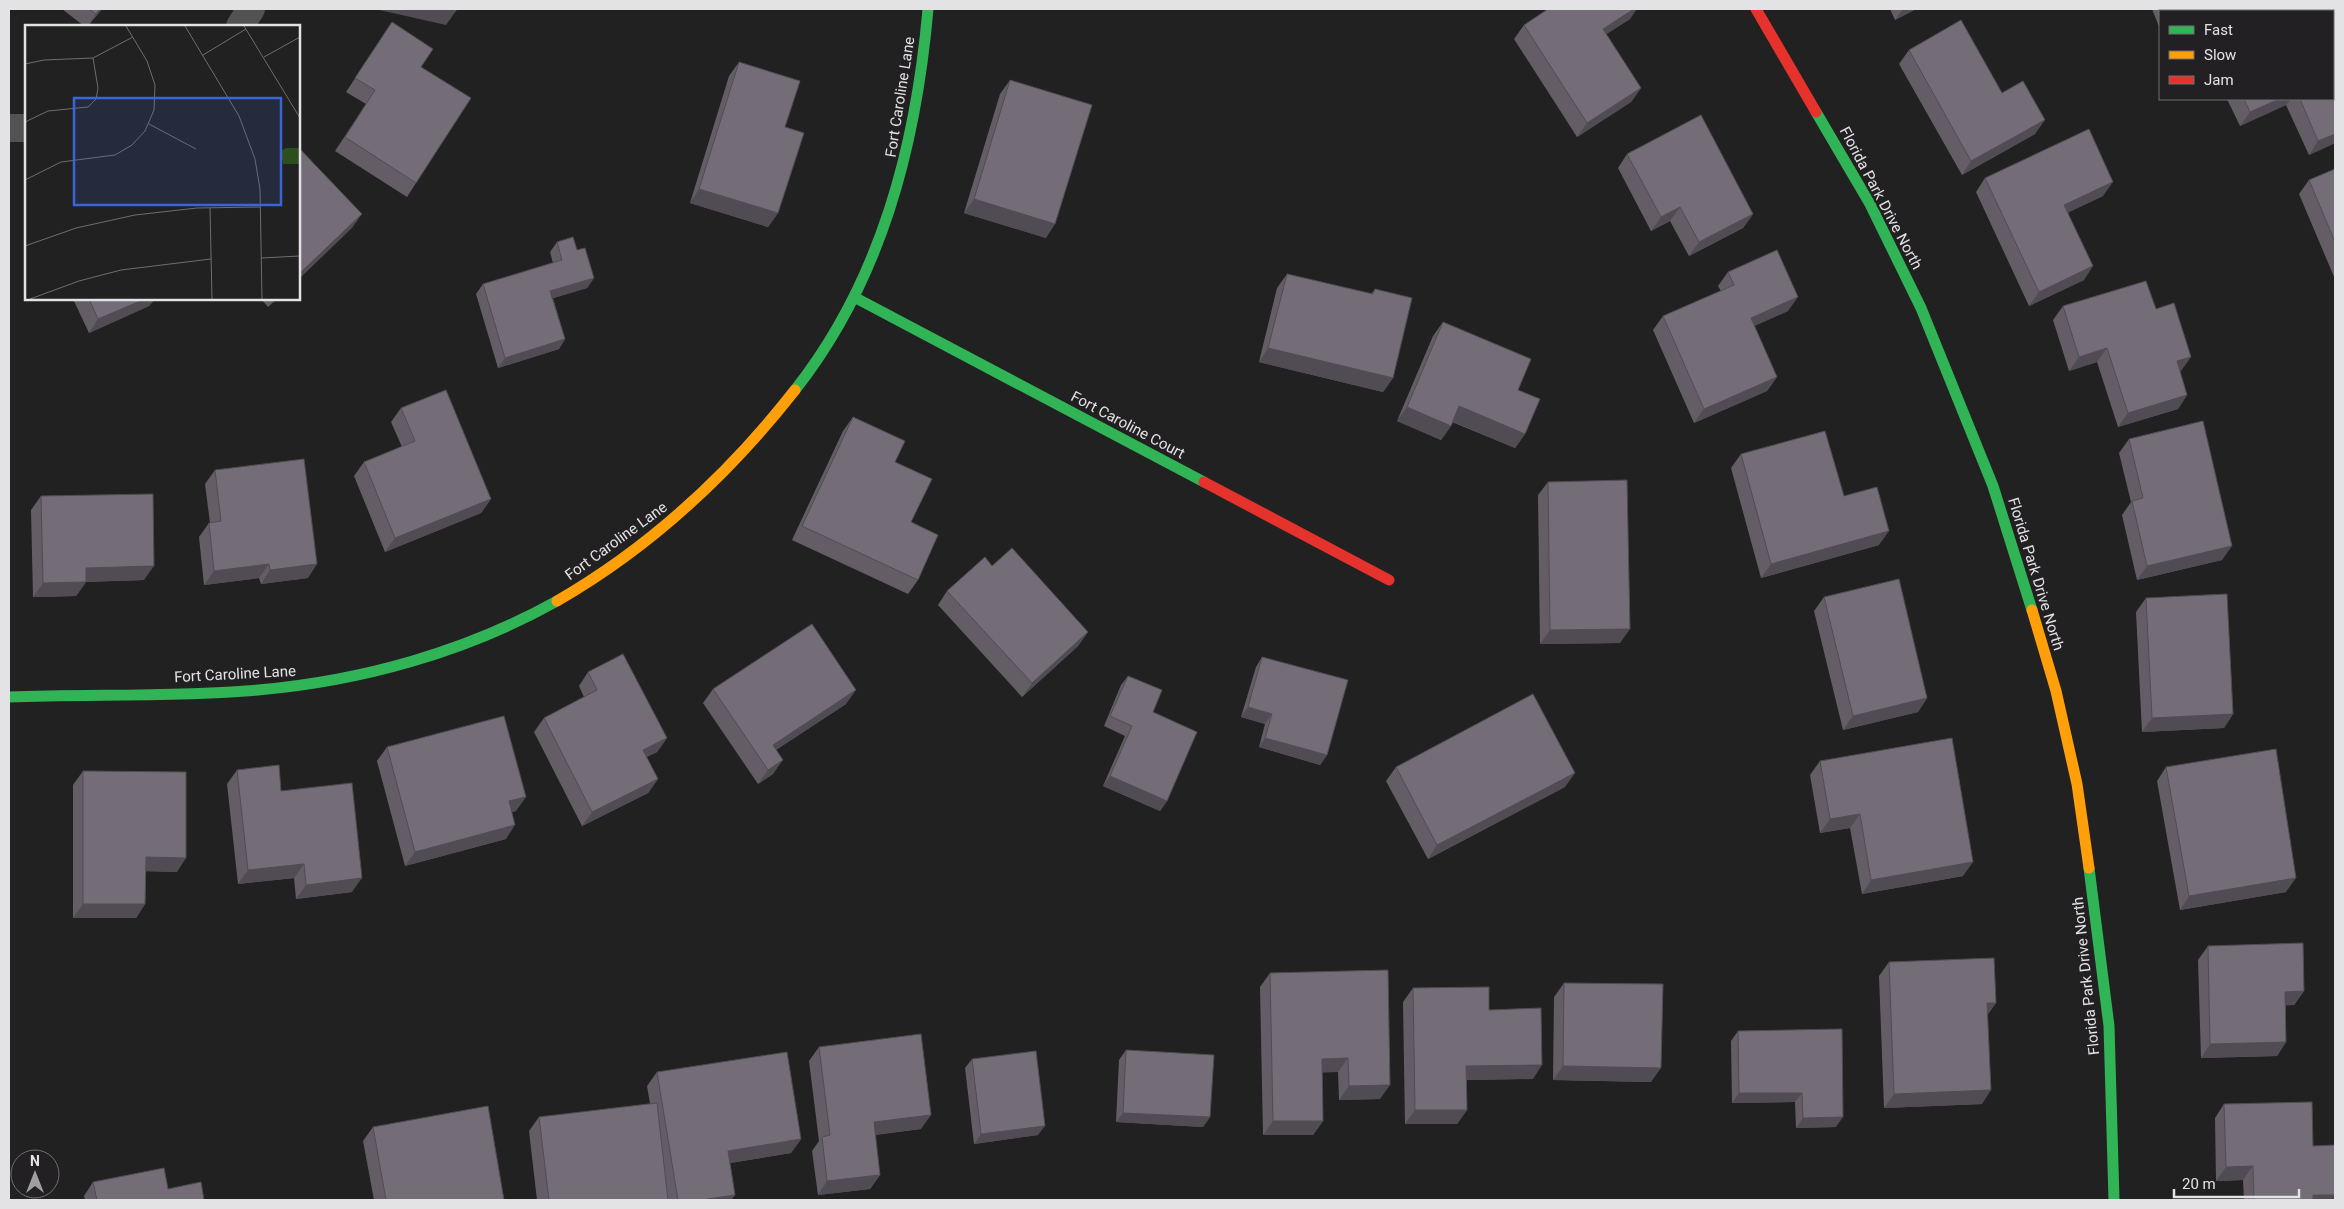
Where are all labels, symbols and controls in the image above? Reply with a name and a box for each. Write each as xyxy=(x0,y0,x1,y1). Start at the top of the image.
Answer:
legend xyxy=(2159,10,2334,100)
text: Fast xyxy=(2204,21,2233,39)
inset map xyxy=(25,25,300,300)
street label: Fort Caroline Lane xyxy=(882,35,918,159)
text: Slow xyxy=(2204,46,2236,64)
text: Jam xyxy=(2204,71,2234,89)
street label: Florida Park Drive North xyxy=(1836,124,1926,272)
street label: Fort Caroline Court xyxy=(1068,387,1188,463)
street label: Florida Park Drive North xyxy=(2004,495,2068,653)
street label: Fort Caroline Lane xyxy=(561,498,671,584)
street label: Fort Caroline Lane xyxy=(174,662,296,686)
street label: Florida Park Drive North xyxy=(2069,896,2103,1056)
north arrow xyxy=(10,1149,60,1199)
text: N xyxy=(30,1153,40,1169)
scale bar xyxy=(2174,1166,2299,1198)
text: 20 m xyxy=(2182,1175,2216,1193)

